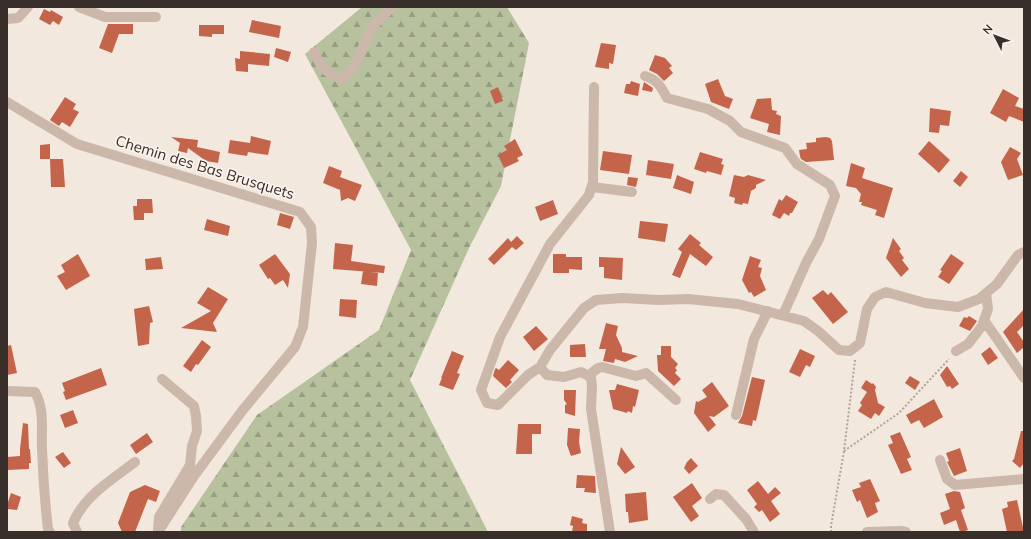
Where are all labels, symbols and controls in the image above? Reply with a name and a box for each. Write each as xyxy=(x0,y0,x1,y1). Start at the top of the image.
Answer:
north arrow xyxy=(975,16,1015,56)
text: N xyxy=(980,22,996,37)
street label: Chemin des Bas Brusquets xyxy=(113,131,297,203)

